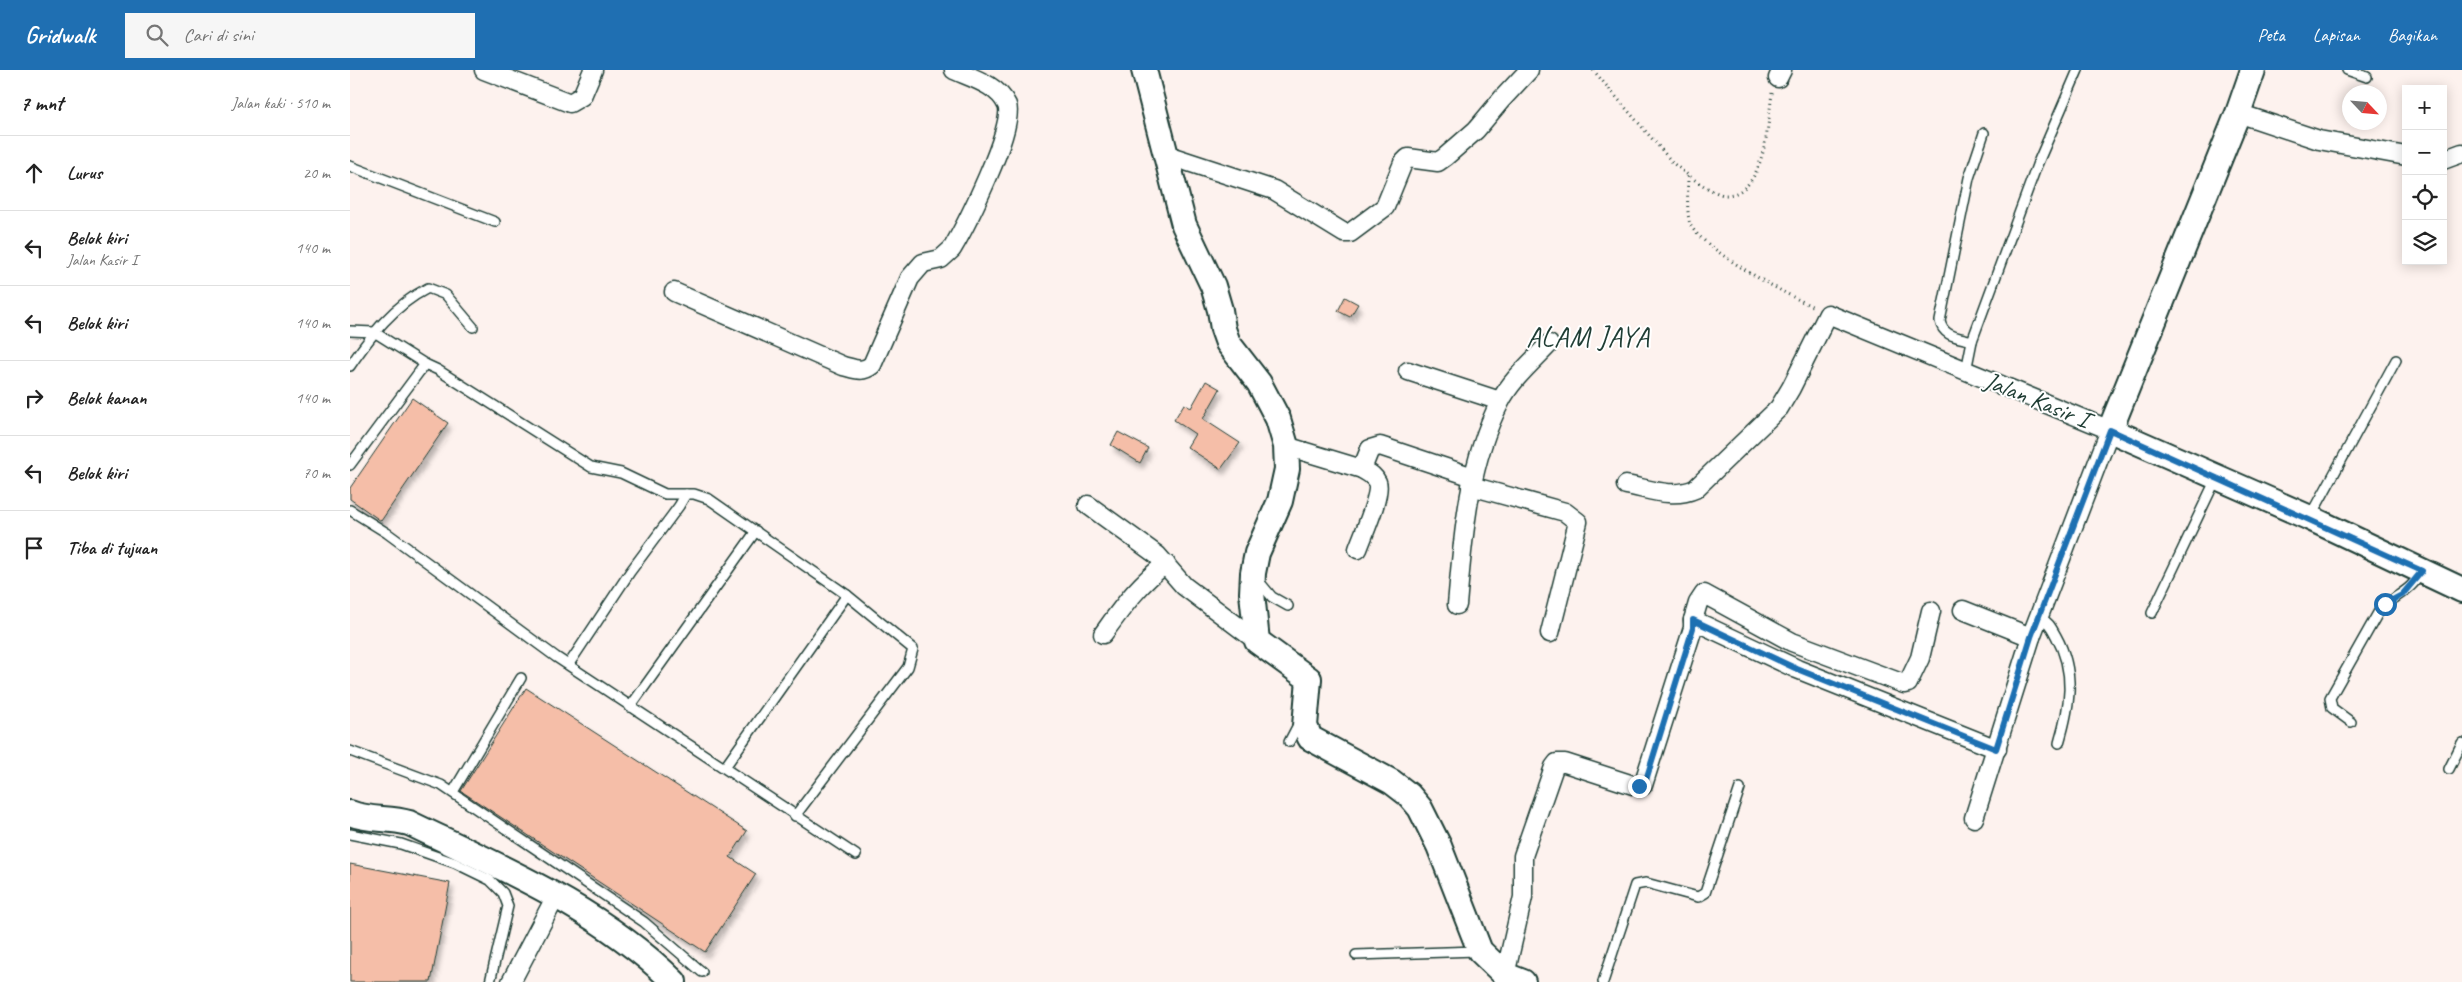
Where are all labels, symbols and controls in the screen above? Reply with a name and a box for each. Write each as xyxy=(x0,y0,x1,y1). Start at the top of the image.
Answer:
search box xyxy=(125,13,475,58)
text: Gridwalk xyxy=(25,20,95,50)
icon: search xyxy=(143,21,171,49)
text: Cari di sini xyxy=(183,23,253,47)
text: Peta xyxy=(2258,24,2285,46)
text: Lapisan xyxy=(2313,24,2360,46)
text: Bagikan xyxy=(2388,24,2437,46)
north arrow xyxy=(2342,85,2387,130)
map controls xyxy=(2402,85,2447,265)
button: + xyxy=(2402,85,2447,130)
text: 7 mnt xyxy=(20,90,63,116)
text: Jalan kaki · 510 m xyxy=(232,93,330,113)
button: − xyxy=(2402,130,2447,175)
icon: ahead xyxy=(20,159,48,187)
text: Lurus xyxy=(67,161,102,185)
text: 20 m xyxy=(303,163,330,183)
button: locate xyxy=(2402,175,2447,220)
button: layers xyxy=(2402,220,2447,265)
text: Belok kiri xyxy=(67,226,127,250)
icon: left xyxy=(20,234,48,262)
text: 140 m xyxy=(296,238,330,258)
text: Jalan Kasir I xyxy=(67,250,137,270)
icon: left xyxy=(20,309,48,337)
text: Belok kiri xyxy=(67,311,127,335)
text: 140 m xyxy=(296,313,330,333)
district label: ALAM JAYA xyxy=(1526,319,1651,354)
street label: Jalan Kasir I xyxy=(1979,364,2100,438)
icon: right xyxy=(20,384,48,412)
text: Belok kanan xyxy=(67,386,146,410)
text: 140 m xyxy=(296,388,330,408)
icon: left xyxy=(20,459,48,487)
text: Belok kiri xyxy=(67,461,127,485)
text: 70 m xyxy=(303,463,330,483)
icon: arrive xyxy=(20,534,48,562)
text: Tiba di tujuan xyxy=(67,536,157,560)
route start xyxy=(2374,593,2397,616)
route end xyxy=(1628,775,1651,798)

